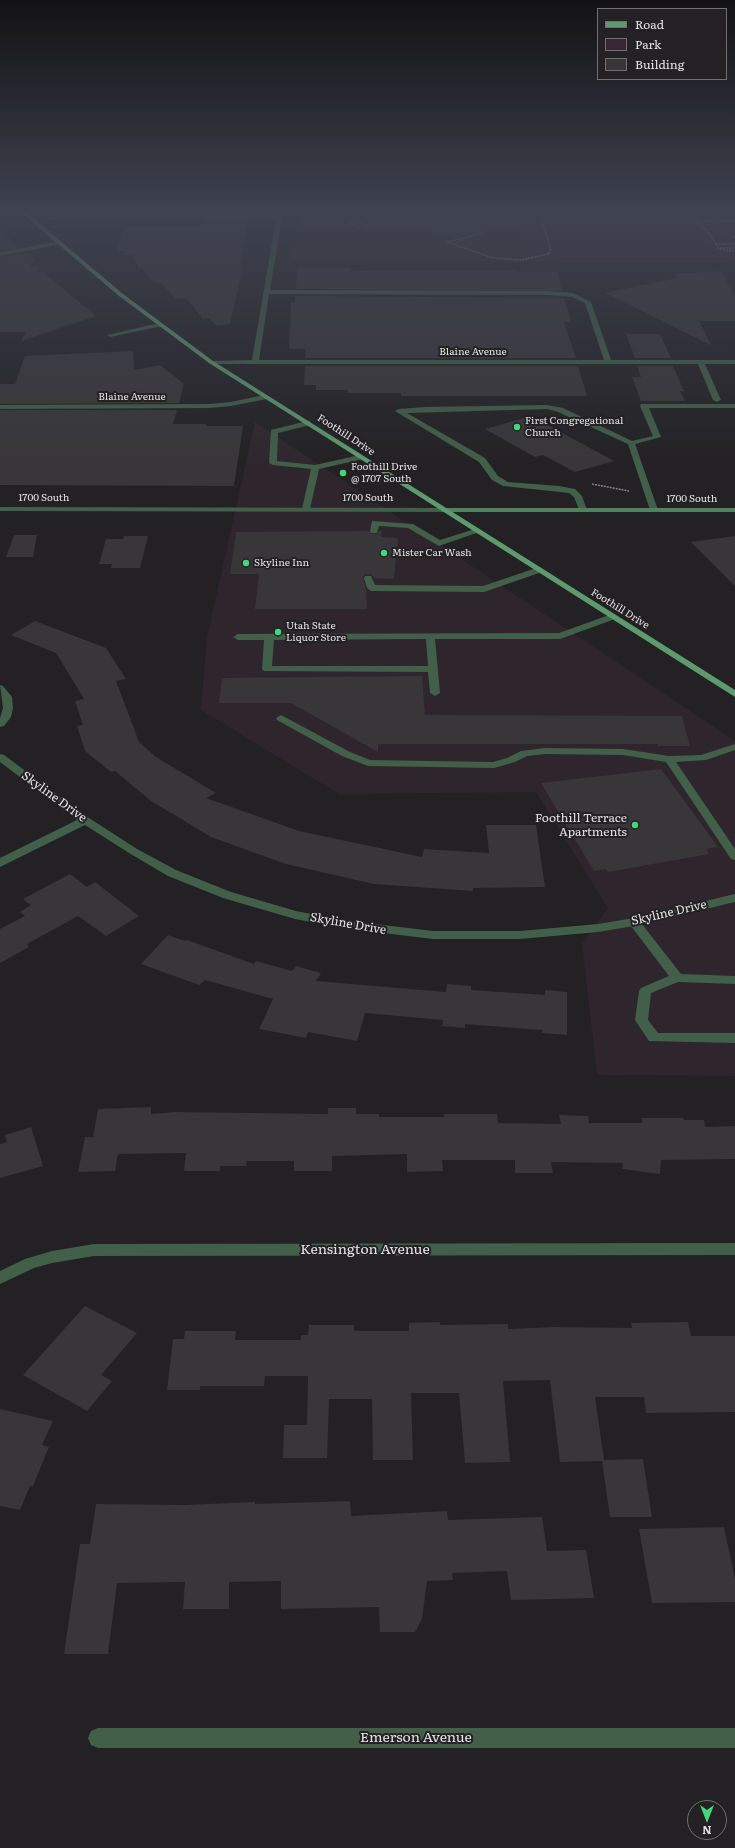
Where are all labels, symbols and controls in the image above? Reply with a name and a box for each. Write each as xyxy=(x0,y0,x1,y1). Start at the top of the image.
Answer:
legend xyxy=(597,8,727,80)
text: Road xyxy=(635,15,664,33)
text: Park xyxy=(635,35,661,53)
text: Building xyxy=(635,55,684,73)
street label: Blaine Avenue xyxy=(439,346,507,358)
street label: Blaine Avenue xyxy=(98,391,166,403)
street label: Foothill Drive xyxy=(315,412,377,458)
place label: First Congregational Church xyxy=(525,415,623,438)
marker: First Congregational Church xyxy=(512,422,522,432)
place label: Foothill Drive @ 1707 South xyxy=(351,461,417,484)
marker: Foothill Drive @ 1707 South xyxy=(338,468,348,478)
street label: 1700 South xyxy=(19,492,69,504)
street label: 1700 South xyxy=(343,492,393,504)
street label: 1700 South xyxy=(667,493,717,505)
place label: Mister Car Wash xyxy=(392,547,472,559)
marker: Mister Car Wash xyxy=(379,548,389,558)
place label: Skyline Inn xyxy=(254,557,309,569)
marker: Skyline Inn xyxy=(241,558,251,568)
street label: Foothill Drive xyxy=(589,586,651,632)
place label: Utah State Liquor Store xyxy=(286,620,346,644)
marker: Utah State Liquor Store xyxy=(273,627,283,637)
street label: Skyline Drive xyxy=(19,769,89,825)
place label: Foothill Terrace Apartments xyxy=(535,811,627,839)
marker: Foothill Terrace Apartments xyxy=(630,820,640,830)
street label: Skyline Drive xyxy=(630,897,708,929)
street label: Skyline Drive xyxy=(309,910,387,938)
street label: Kensington Avenue xyxy=(300,1242,430,1258)
street label: Emerson Avenue xyxy=(360,1730,472,1746)
north arrow xyxy=(687,1800,727,1840)
text: N xyxy=(702,1823,712,1839)

